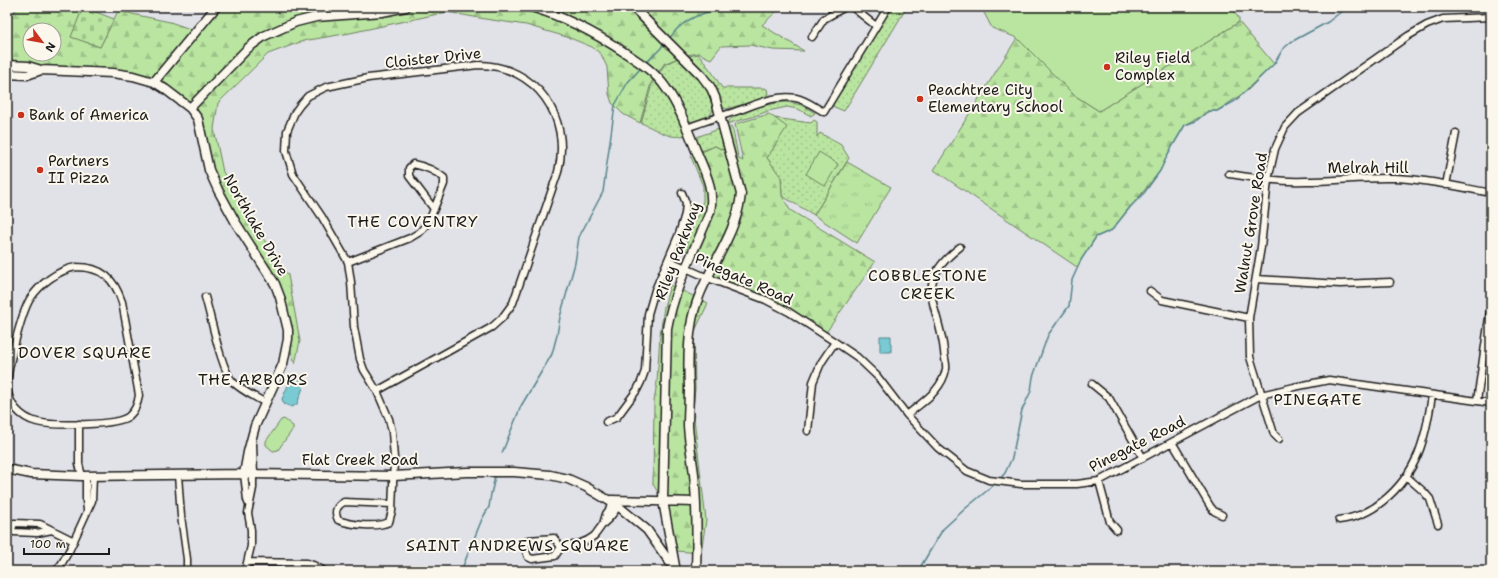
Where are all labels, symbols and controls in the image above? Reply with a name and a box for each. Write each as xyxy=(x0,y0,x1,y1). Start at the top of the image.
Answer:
north arrow xyxy=(22,22,62,62)
text: N xyxy=(41,39,59,55)
street label: Cloister Drive xyxy=(384,43,482,73)
place label: Riley Field Complex xyxy=(1115,48,1191,85)
marker: Riley Field Complex xyxy=(1102,62,1112,72)
place label: Peachtree City Elementary School xyxy=(928,80,1064,117)
marker: Peachtree City Elementary School xyxy=(915,94,925,104)
place label: Bank of America xyxy=(29,105,149,125)
marker: Bank of America xyxy=(16,110,26,120)
place label: Partners II Pizza xyxy=(48,151,109,188)
street label: Walnut Grove Road xyxy=(1230,151,1272,295)
street label: Melrah Hill xyxy=(1328,158,1409,178)
marker: Partners II Pizza xyxy=(35,165,45,175)
street label: Northlake Drive xyxy=(219,170,293,280)
street label: Riley Parkway xyxy=(650,199,706,303)
district label: THE COVENTRY xyxy=(347,211,479,232)
street label: Pinegate Road xyxy=(692,248,797,310)
district label: COBBLESTONE CREEK xyxy=(868,265,988,304)
district label: DOVER SQUARE xyxy=(18,342,152,363)
district label: THE ARBORS xyxy=(198,369,308,390)
district label: PINEGATE xyxy=(1274,389,1362,410)
street label: Pinegate Road xyxy=(1085,411,1189,477)
street label: Flat Creek Road xyxy=(302,450,419,470)
scale bar xyxy=(24,530,109,556)
district label: SAINT ANDREWS SQUARE xyxy=(406,535,630,556)
text: 100 m xyxy=(30,536,66,552)

